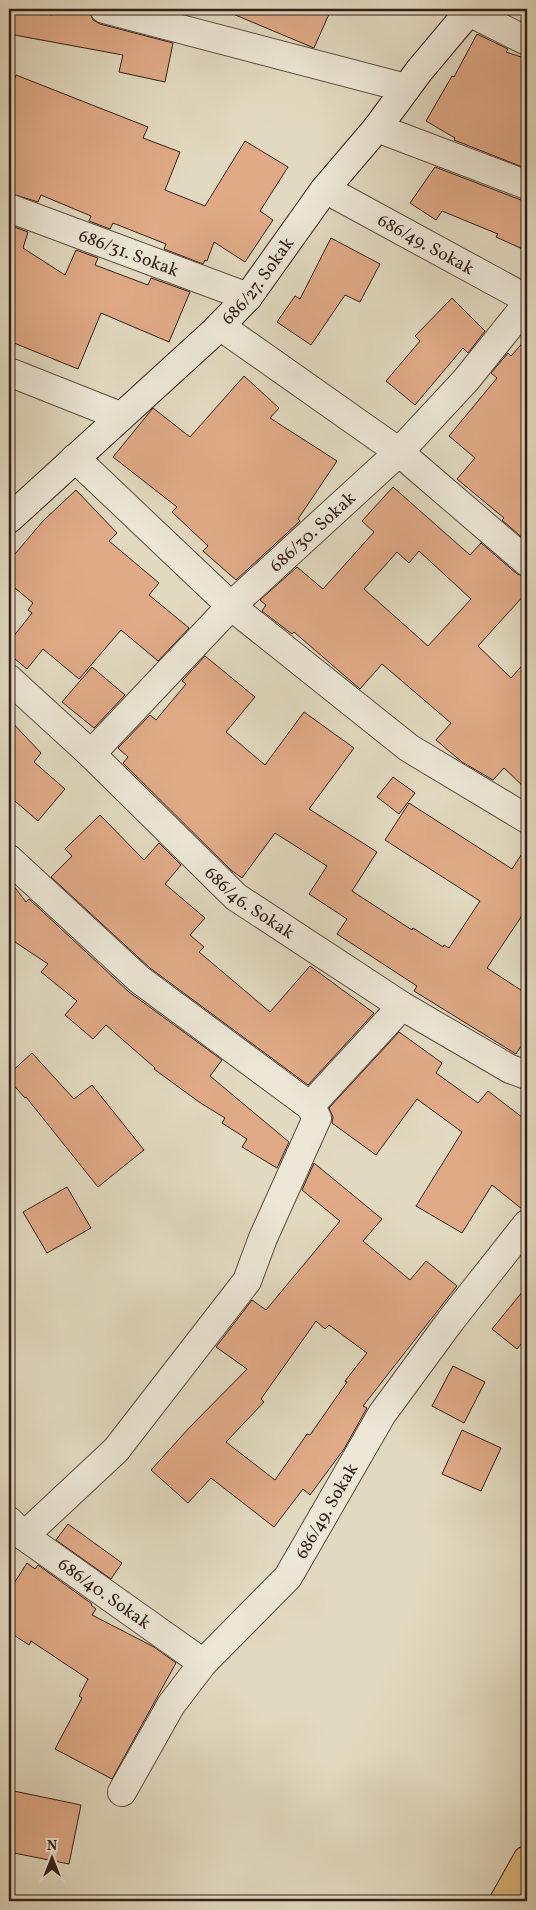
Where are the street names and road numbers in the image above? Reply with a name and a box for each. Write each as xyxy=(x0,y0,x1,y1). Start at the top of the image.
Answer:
street label: 686/49. Sokak xyxy=(372,209,478,282)
street label: 686/31. Sokak xyxy=(75,224,182,284)
street label: 686/27. Sokak xyxy=(217,232,301,331)
street label: 686/30. Sokak xyxy=(265,486,362,579)
street label: 686/46. Sokak xyxy=(198,862,299,946)
street label: 686/49. Sokak xyxy=(290,1459,365,1564)
street label: 686/40. Sokak xyxy=(52,1553,155,1636)

